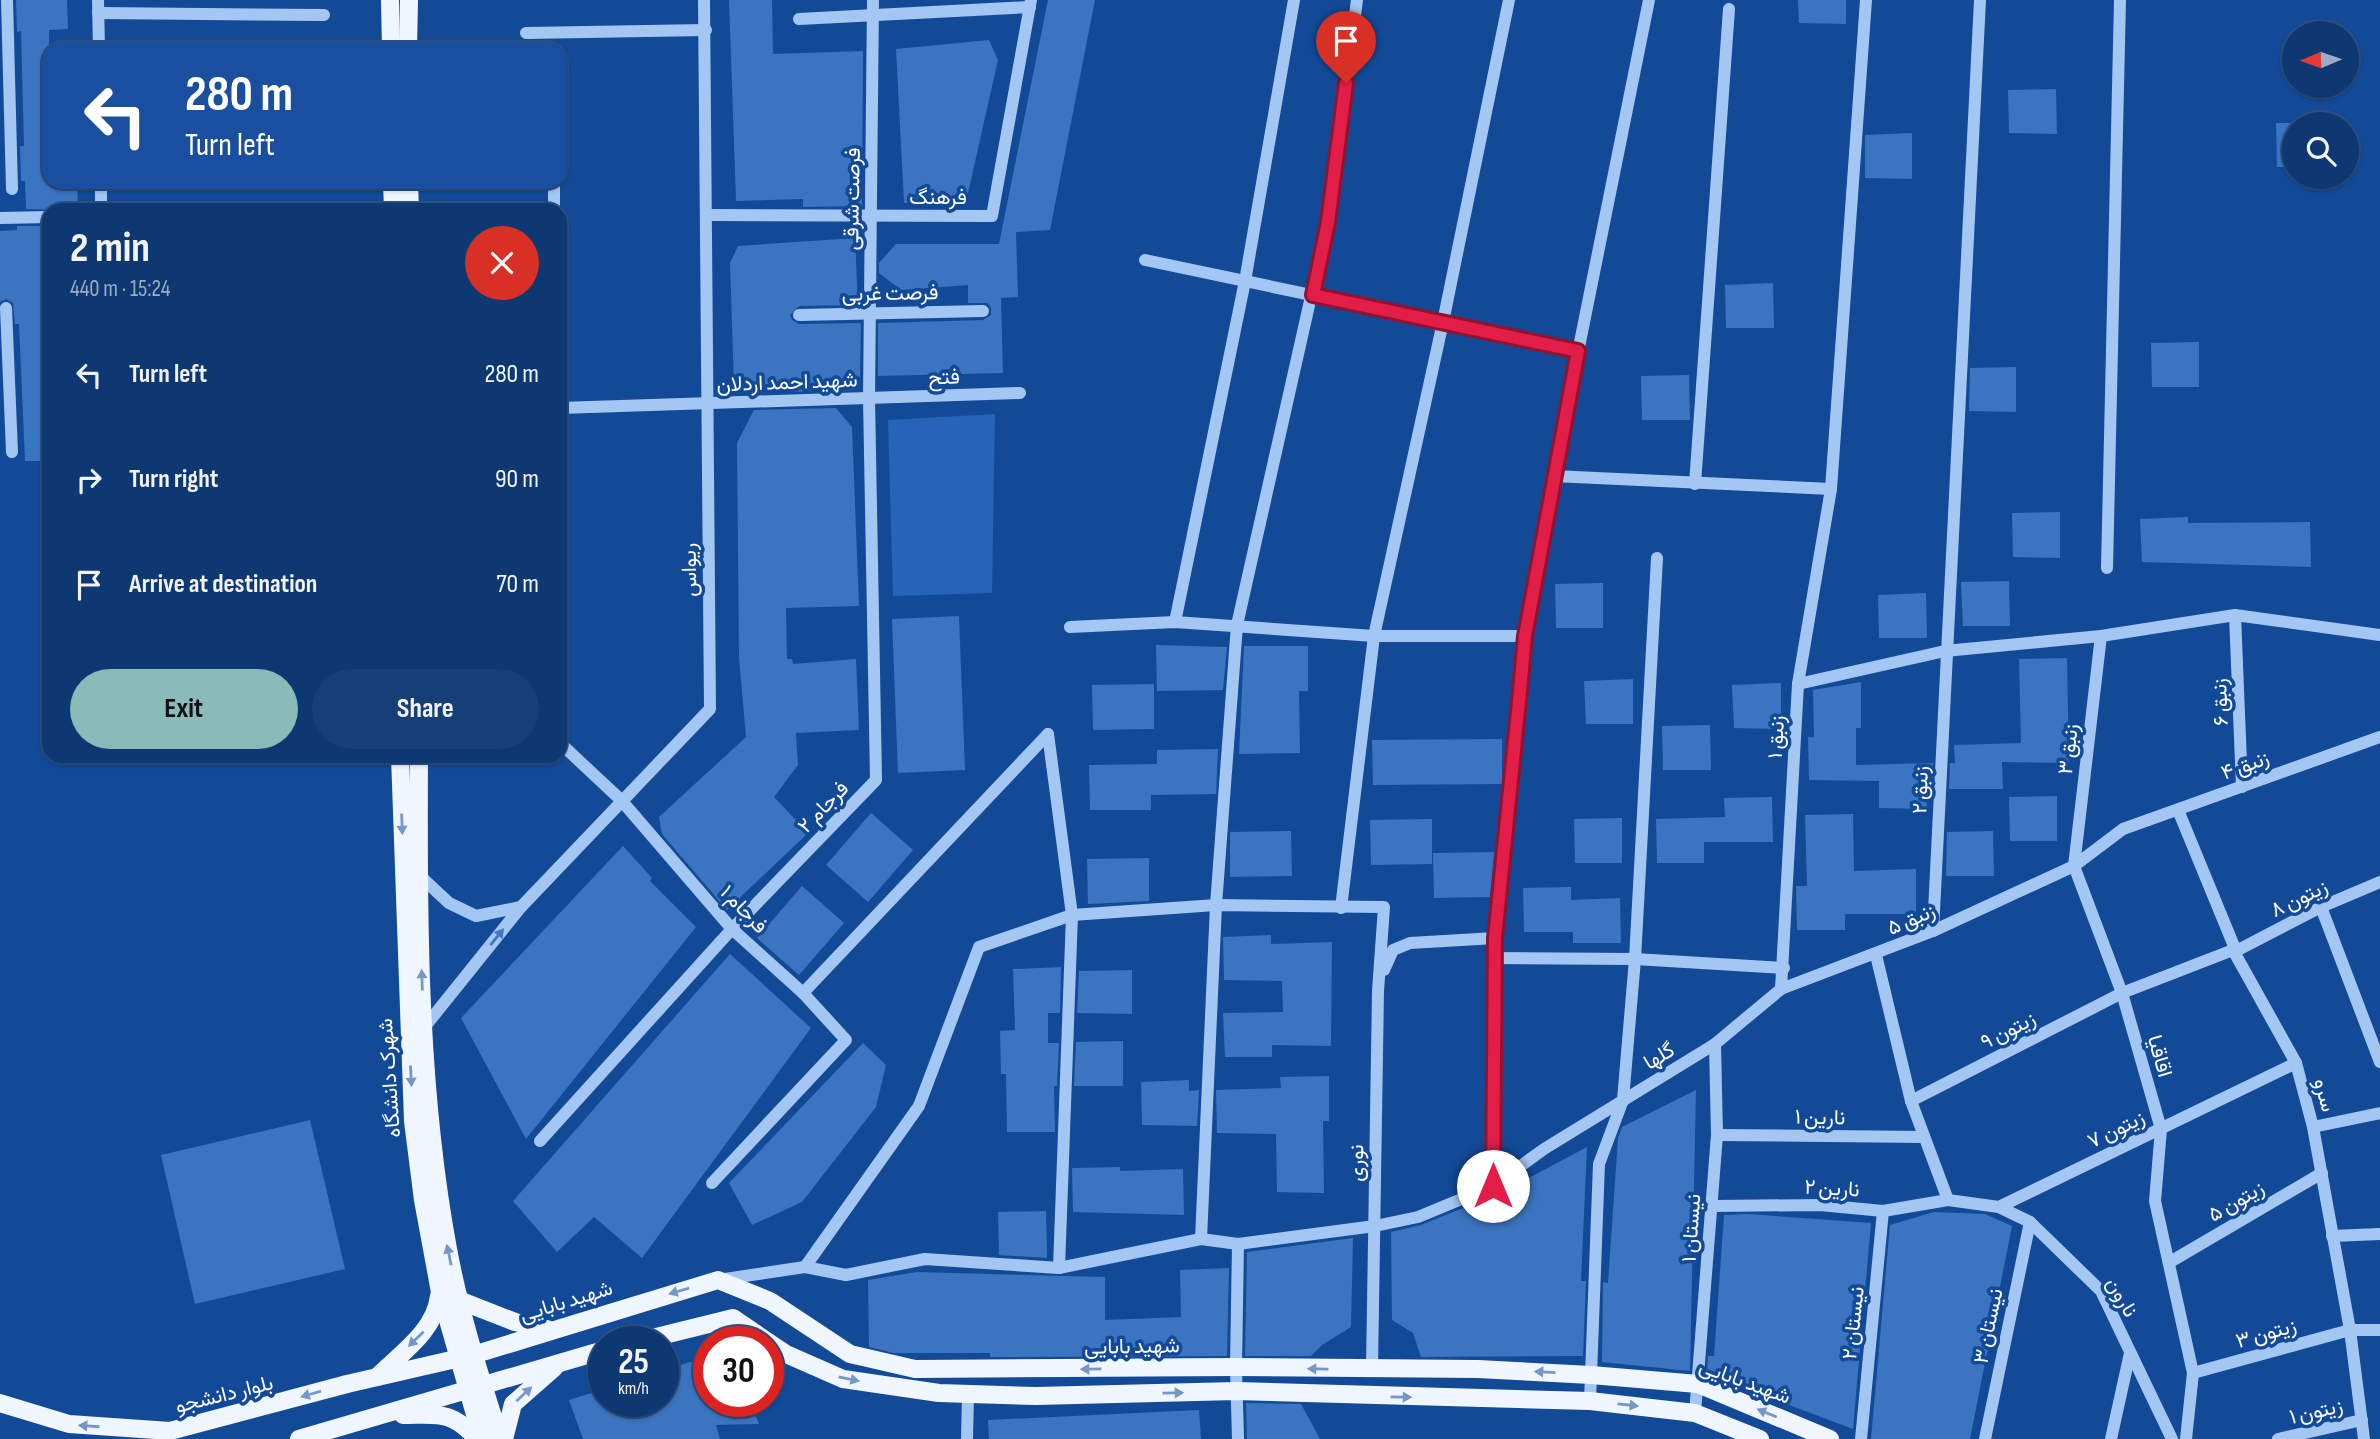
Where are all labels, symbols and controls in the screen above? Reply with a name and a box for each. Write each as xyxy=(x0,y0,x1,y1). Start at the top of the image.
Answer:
pin xyxy=(1316,11,1376,83)
north arrow xyxy=(2282,21,2359,98)
map controls xyxy=(2282,21,2359,189)
icon: arrive xyxy=(1327,22,1365,60)
text: 280 m xyxy=(185,66,293,125)
icon: left xyxy=(70,70,161,161)
button: search xyxy=(2282,112,2359,189)
text: Turn left xyxy=(185,126,275,165)
street label: فرصت شرقی xyxy=(839,147,866,251)
street label: فرهنگ xyxy=(909,185,967,210)
text: 2 min xyxy=(70,223,150,274)
button: close xyxy=(465,226,539,300)
text: 440 m · 15:24 xyxy=(70,275,170,303)
street label: فرصت غربی xyxy=(841,280,939,307)
icon: left xyxy=(70,356,108,394)
text: Turn left xyxy=(129,359,207,390)
text: 280 m xyxy=(484,359,539,390)
street label: فتح xyxy=(928,364,960,392)
street label: شهید احمد اردلان xyxy=(716,368,858,397)
icon: right xyxy=(70,461,108,499)
text: Turn right xyxy=(129,464,218,495)
text: 90 m xyxy=(495,464,539,495)
street label: ریواس xyxy=(677,543,702,597)
icon: arrive xyxy=(70,566,108,604)
text: Arrive at destination xyxy=(129,569,317,600)
text: 70 m xyxy=(496,569,539,600)
button: Exit xyxy=(70,669,298,749)
button: Share xyxy=(312,669,539,749)
street label: زنبق ۶ xyxy=(2207,678,2234,726)
street label: زنبق ۱ xyxy=(1763,715,1790,759)
street label: زنبق ۳ xyxy=(2053,722,2084,776)
street label: زنبق ۴ xyxy=(2218,745,2273,786)
street label: زنبق ۲ xyxy=(1907,765,1934,815)
street label: فرجام ۲ xyxy=(793,776,855,839)
one-way arrow xyxy=(396,813,407,835)
street label: زیتون ۸ xyxy=(2267,874,2332,923)
street label: فرجام ۱ xyxy=(714,880,773,939)
street label: زنبق ۵ xyxy=(1883,898,1939,941)
one-way arrow xyxy=(489,929,504,947)
one-way arrow xyxy=(416,969,427,991)
street label: زیتون ۹ xyxy=(1977,1006,2040,1055)
street label: شهرک دانشگاه xyxy=(373,1017,406,1138)
street label: اقاقیا xyxy=(2142,1032,2177,1080)
street label: گلها xyxy=(1639,1037,1679,1075)
one-way arrow xyxy=(405,1065,416,1087)
street label: سرو xyxy=(2308,1076,2341,1115)
street label: نارین ۱ xyxy=(1795,1105,1845,1130)
street label: زیتون ۷ xyxy=(2084,1105,2149,1154)
street label: نوری xyxy=(1344,1144,1369,1182)
position arrow xyxy=(1456,1149,1530,1223)
street label: نارین ۲ xyxy=(1804,1175,1860,1202)
street label: زیتون ۵ xyxy=(2204,1175,2269,1227)
street label: نیستان ۱ xyxy=(1677,1193,1706,1263)
one-way arrow xyxy=(444,1244,455,1266)
street label: نارون xyxy=(2100,1273,2143,1322)
street label: شهید بابایی xyxy=(517,1276,616,1327)
street label: نیستان ۲ xyxy=(1837,1285,1870,1361)
street label: نیستان ۳ xyxy=(1968,1286,2009,1366)
one-way arrow xyxy=(668,1287,689,1297)
street label: زیتون ۳ xyxy=(2233,1313,2299,1354)
speed limit sign: 30 xyxy=(693,1326,784,1417)
one-way arrow xyxy=(408,1330,425,1347)
street label: شهید بابایی xyxy=(1084,1333,1180,1360)
text: 25 xyxy=(618,1341,649,1384)
street label: شهید بابایی xyxy=(1696,1353,1794,1410)
one-way arrow xyxy=(1307,1363,1329,1375)
one-way arrow xyxy=(1079,1364,1101,1375)
one-way arrow xyxy=(1534,1366,1556,1377)
street label: بلوار دانشجو xyxy=(173,1370,276,1419)
one-way arrow xyxy=(838,1374,860,1385)
text: km/h xyxy=(618,1378,649,1399)
one-way arrow xyxy=(515,1386,533,1402)
one-way arrow xyxy=(1163,1387,1185,1398)
one-way arrow xyxy=(300,1390,321,1400)
one-way arrow xyxy=(1390,1391,1412,1403)
street label: زیتون ۱ xyxy=(2287,1393,2345,1430)
one-way arrow xyxy=(1617,1400,1639,1411)
one-way arrow xyxy=(1756,1407,1777,1418)
one-way arrow xyxy=(77,1420,99,1431)

